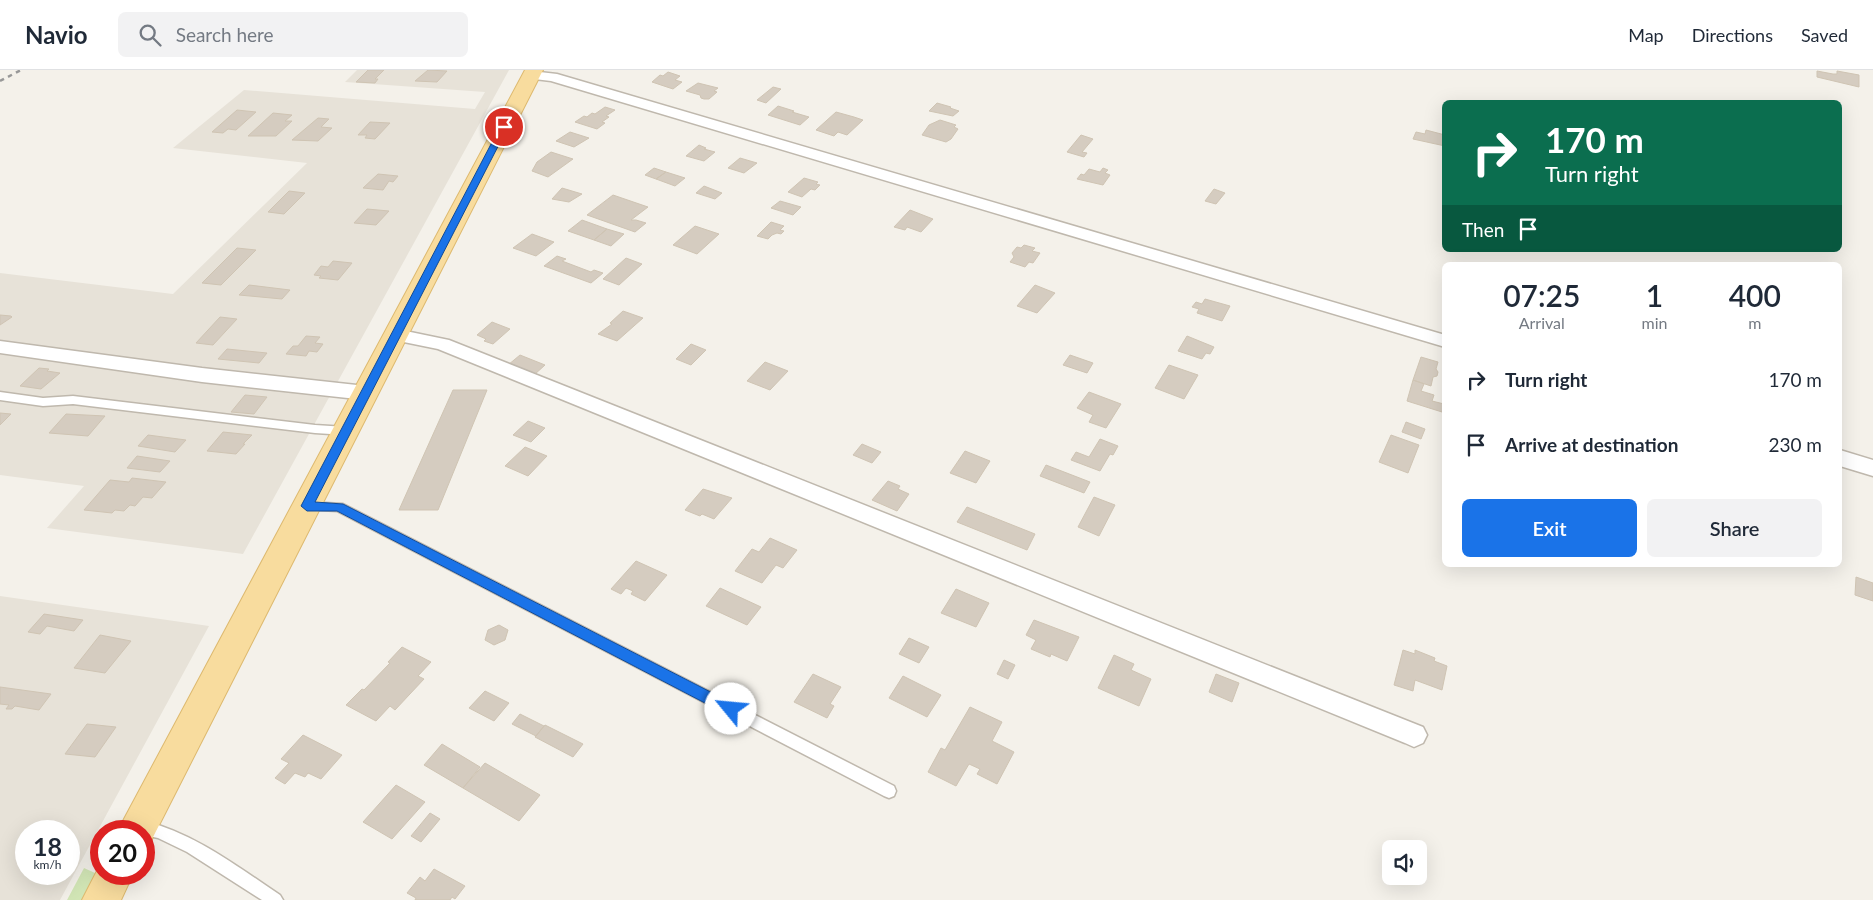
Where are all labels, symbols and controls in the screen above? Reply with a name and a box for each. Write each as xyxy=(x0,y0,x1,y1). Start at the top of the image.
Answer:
search box xyxy=(118,12,468,57)
text: Navio xyxy=(25,20,88,49)
icon: search xyxy=(136,21,164,49)
text: Search here xyxy=(176,23,274,46)
text: Map xyxy=(1628,24,1664,46)
text: Directions xyxy=(1692,24,1773,46)
text: Saved xyxy=(1801,24,1848,46)
pin xyxy=(483,106,525,148)
icon: arrive xyxy=(490,113,518,141)
text: 170 m xyxy=(1545,118,1644,160)
icon: right xyxy=(1462,120,1527,185)
text: Turn right xyxy=(1545,160,1639,187)
icon: arrive xyxy=(1514,215,1542,243)
text: Then xyxy=(1462,218,1504,241)
text: 07:25 xyxy=(1503,277,1580,313)
text: 1 xyxy=(1646,277,1663,313)
text: 400 xyxy=(1729,277,1781,313)
text: Arrival xyxy=(1519,313,1565,332)
text: min xyxy=(1642,313,1667,332)
text: m xyxy=(1748,313,1761,332)
icon: right xyxy=(1462,366,1490,394)
text: Turn right xyxy=(1505,368,1587,391)
text: 170 m xyxy=(1768,368,1822,391)
icon: arrive xyxy=(1462,431,1490,459)
text: Arrive at destination xyxy=(1505,433,1678,456)
text: 230 m xyxy=(1768,433,1822,456)
button: Exit xyxy=(1462,499,1637,557)
button: Share xyxy=(1647,499,1822,557)
position arrow xyxy=(704,682,756,734)
speed limit sign: 20 xyxy=(90,820,155,885)
text: 18 xyxy=(33,831,62,861)
map controls xyxy=(1382,840,1427,885)
button: sound xyxy=(1382,840,1427,885)
text: km/h xyxy=(33,857,62,872)

